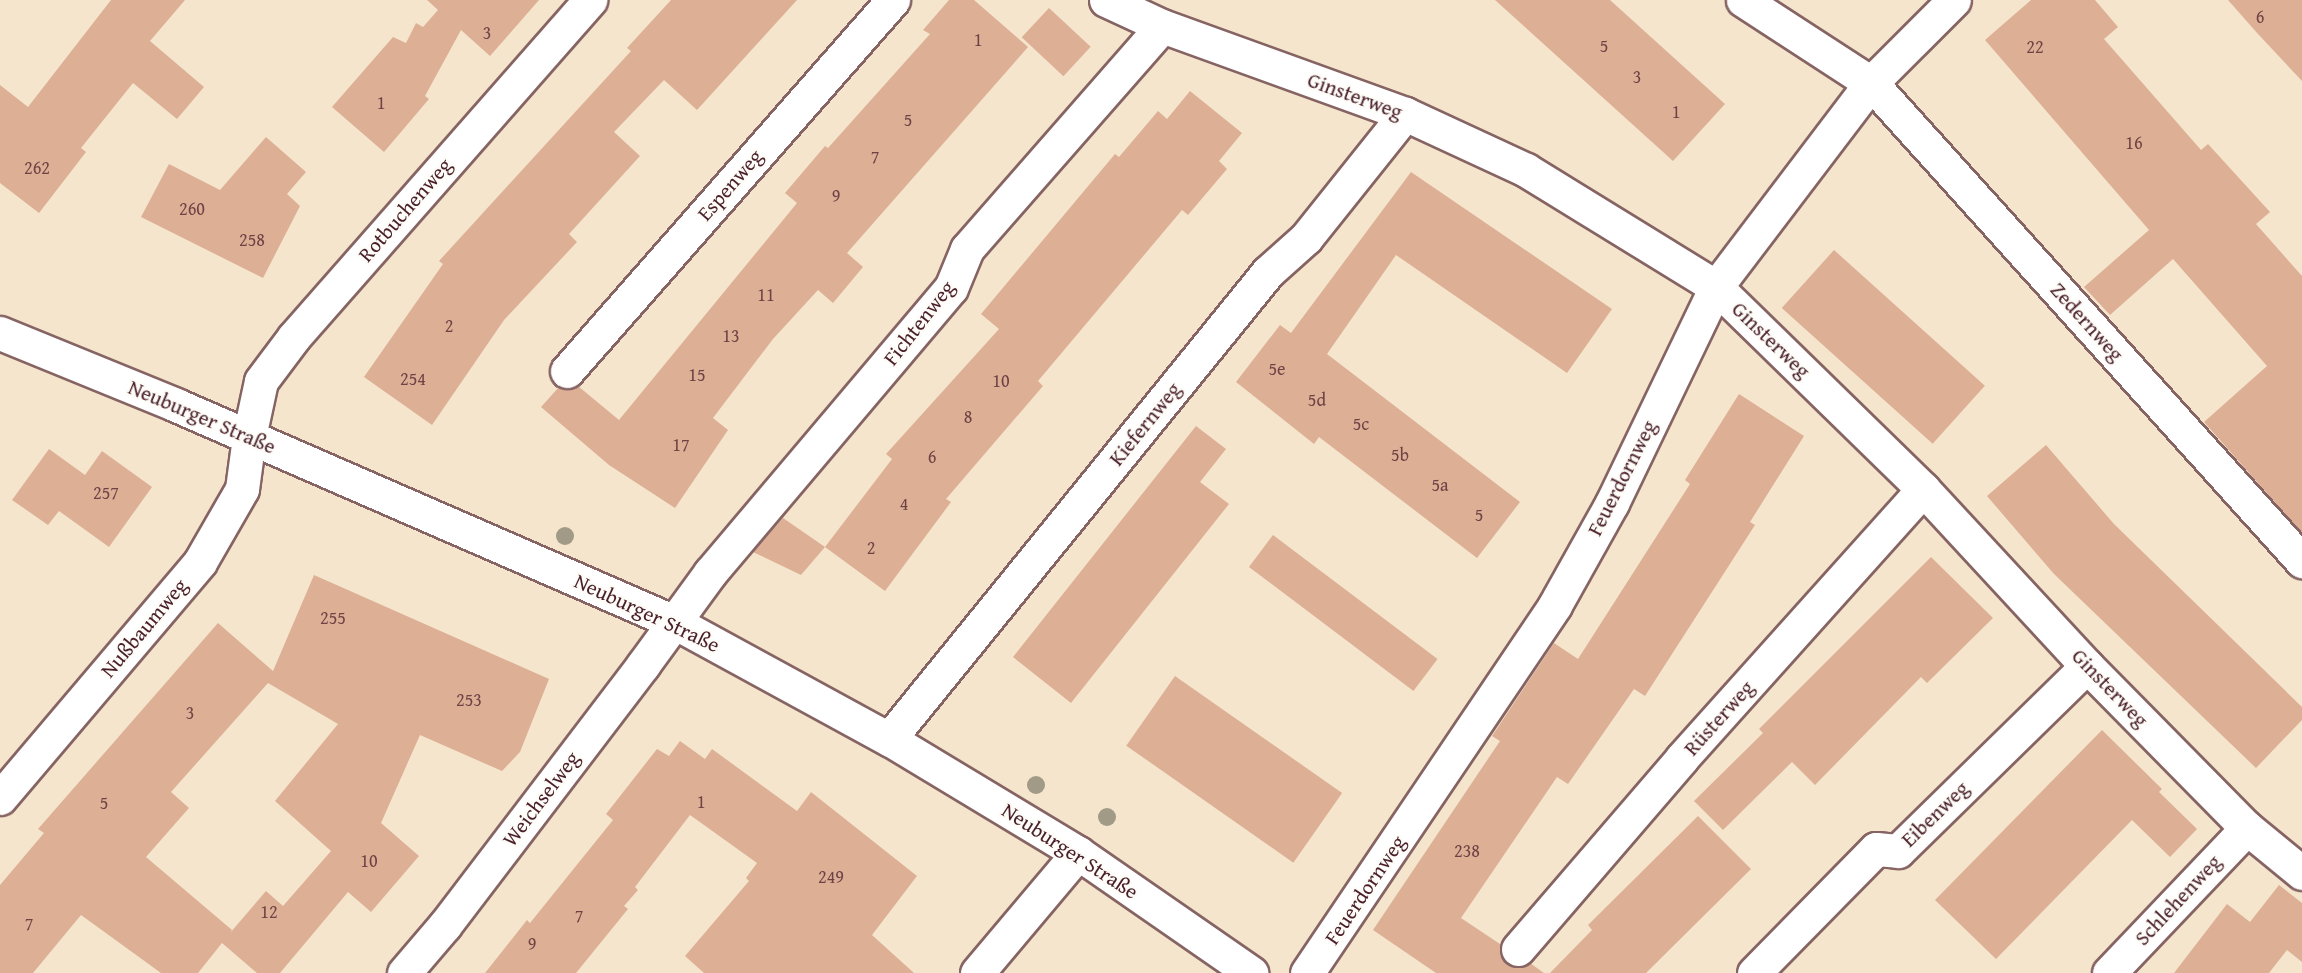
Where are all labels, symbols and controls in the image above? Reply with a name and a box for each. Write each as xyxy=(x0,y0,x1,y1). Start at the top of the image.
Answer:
house number: 6 xyxy=(2256,6,2264,28)
house number: 3 xyxy=(483,22,491,44)
house number: 1 xyxy=(974,29,982,51)
house number: 5 xyxy=(1600,35,1608,57)
house number: 22 xyxy=(2026,36,2044,58)
house number: 3 xyxy=(1633,66,1641,88)
street label: Ginsterweg xyxy=(1304,67,1406,125)
house number: 1 xyxy=(377,92,385,114)
house number: 1 xyxy=(1672,101,1680,123)
house number: 5 xyxy=(904,109,912,131)
house number: 16 xyxy=(2125,132,2143,154)
street label: Espenweg xyxy=(692,144,768,226)
house number: 7 xyxy=(871,146,879,168)
street label: Rotbuchenweg xyxy=(353,153,457,267)
house number: 262 xyxy=(24,157,50,179)
house number: 9 xyxy=(832,185,840,207)
house number: 260 xyxy=(179,198,205,220)
house number: 258 xyxy=(239,229,265,251)
street label: Fichtenweg xyxy=(878,276,960,370)
street label: Zedernweg xyxy=(2045,277,2129,367)
house number: 11 xyxy=(757,284,775,306)
street label: Ginsterweg xyxy=(1727,297,1815,383)
house number: 2 xyxy=(445,315,453,337)
house number: 13 xyxy=(722,325,740,347)
house number: 5e xyxy=(1268,358,1286,380)
house number: 15 xyxy=(688,364,706,386)
house number: 254 xyxy=(400,368,426,390)
house number: 10 xyxy=(992,370,1010,392)
street label: Neuburger Straße xyxy=(125,375,279,459)
street label: Kiefernweg xyxy=(1104,377,1186,471)
house number: 5d xyxy=(1308,389,1326,411)
house number: 8 xyxy=(964,406,972,428)
house number: 5c xyxy=(1353,413,1369,435)
street label: Feuerdornweg xyxy=(1582,416,1662,540)
house number: 17 xyxy=(672,434,690,456)
house number: 5b xyxy=(1391,444,1409,466)
house number: 6 xyxy=(928,446,936,468)
house number: 5a xyxy=(1431,474,1449,496)
house number: 257 xyxy=(93,482,119,504)
house number: 4 xyxy=(900,493,908,515)
house number: 5 xyxy=(1475,504,1483,526)
house number: 2 xyxy=(867,537,875,559)
street label: Neuburger Straße xyxy=(570,568,724,658)
street label: Nußbaumweg xyxy=(95,573,193,683)
house number: 255 xyxy=(320,607,346,629)
street label: Ginsterweg xyxy=(2067,644,2153,732)
street label: Rüsterweg xyxy=(1679,675,1759,761)
house number: 253 xyxy=(456,689,482,711)
house number: 3 xyxy=(186,702,194,724)
street label: Weichselweg xyxy=(497,747,585,851)
street label: Eibenweg xyxy=(1896,776,1974,852)
house number: 1 xyxy=(697,791,705,813)
house number: 5 xyxy=(100,792,108,814)
street label: Neuburger Straße xyxy=(997,798,1143,904)
street label: Feuerdornweg xyxy=(1319,831,1411,949)
house number: 238 xyxy=(1454,840,1480,862)
street label: Schlehenweg xyxy=(2130,849,2226,951)
house number: 10 xyxy=(360,850,378,872)
house number: 249 xyxy=(818,866,844,888)
house number: 12 xyxy=(260,901,278,923)
house number: 7 xyxy=(575,905,583,927)
house number: 7 xyxy=(25,913,33,935)
house number: 9 xyxy=(528,933,536,955)

